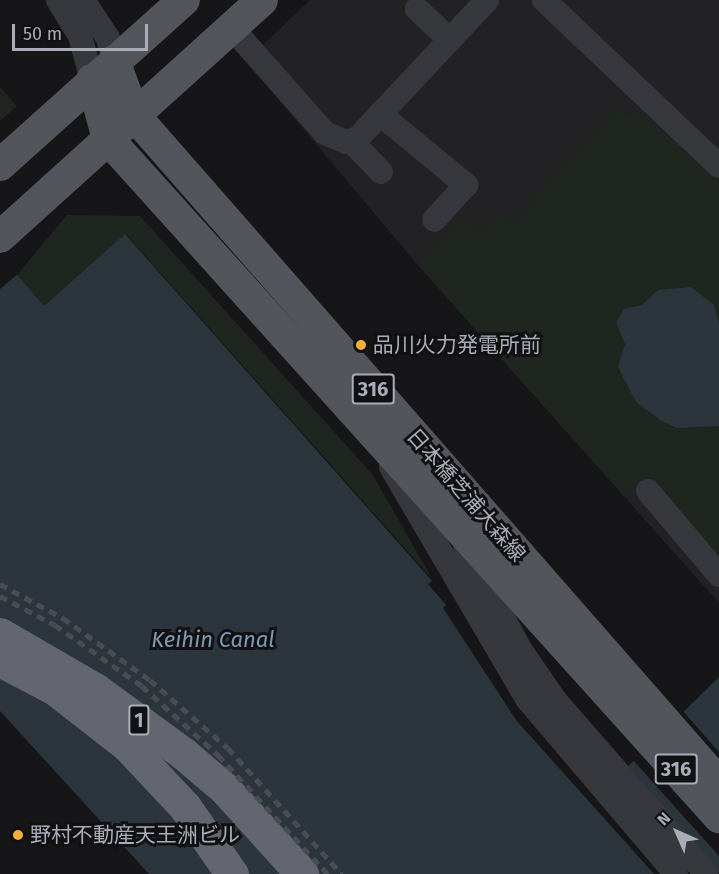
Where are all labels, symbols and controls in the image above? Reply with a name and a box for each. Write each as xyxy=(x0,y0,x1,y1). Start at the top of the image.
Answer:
scale bar xyxy=(15,12,152,50)
text: 50 m xyxy=(23,23,62,45)
place label: 品川火力発電所前 xyxy=(373,332,541,358)
marker: 品川火力発電所前 xyxy=(354,338,368,352)
road number: 316 xyxy=(350,372,395,406)
street label: 日本橋芝浦大森線 xyxy=(401,423,531,567)
water label: Keihin Canal xyxy=(151,627,275,653)
road number: 1 xyxy=(127,703,151,737)
road number: 316 xyxy=(654,752,698,786)
north arrow xyxy=(647,802,707,862)
text: N xyxy=(653,808,674,829)
place label: 野村不動産天王洲ビル xyxy=(30,822,240,848)
marker: 野村不動産天王洲ビル xyxy=(11,828,25,842)

